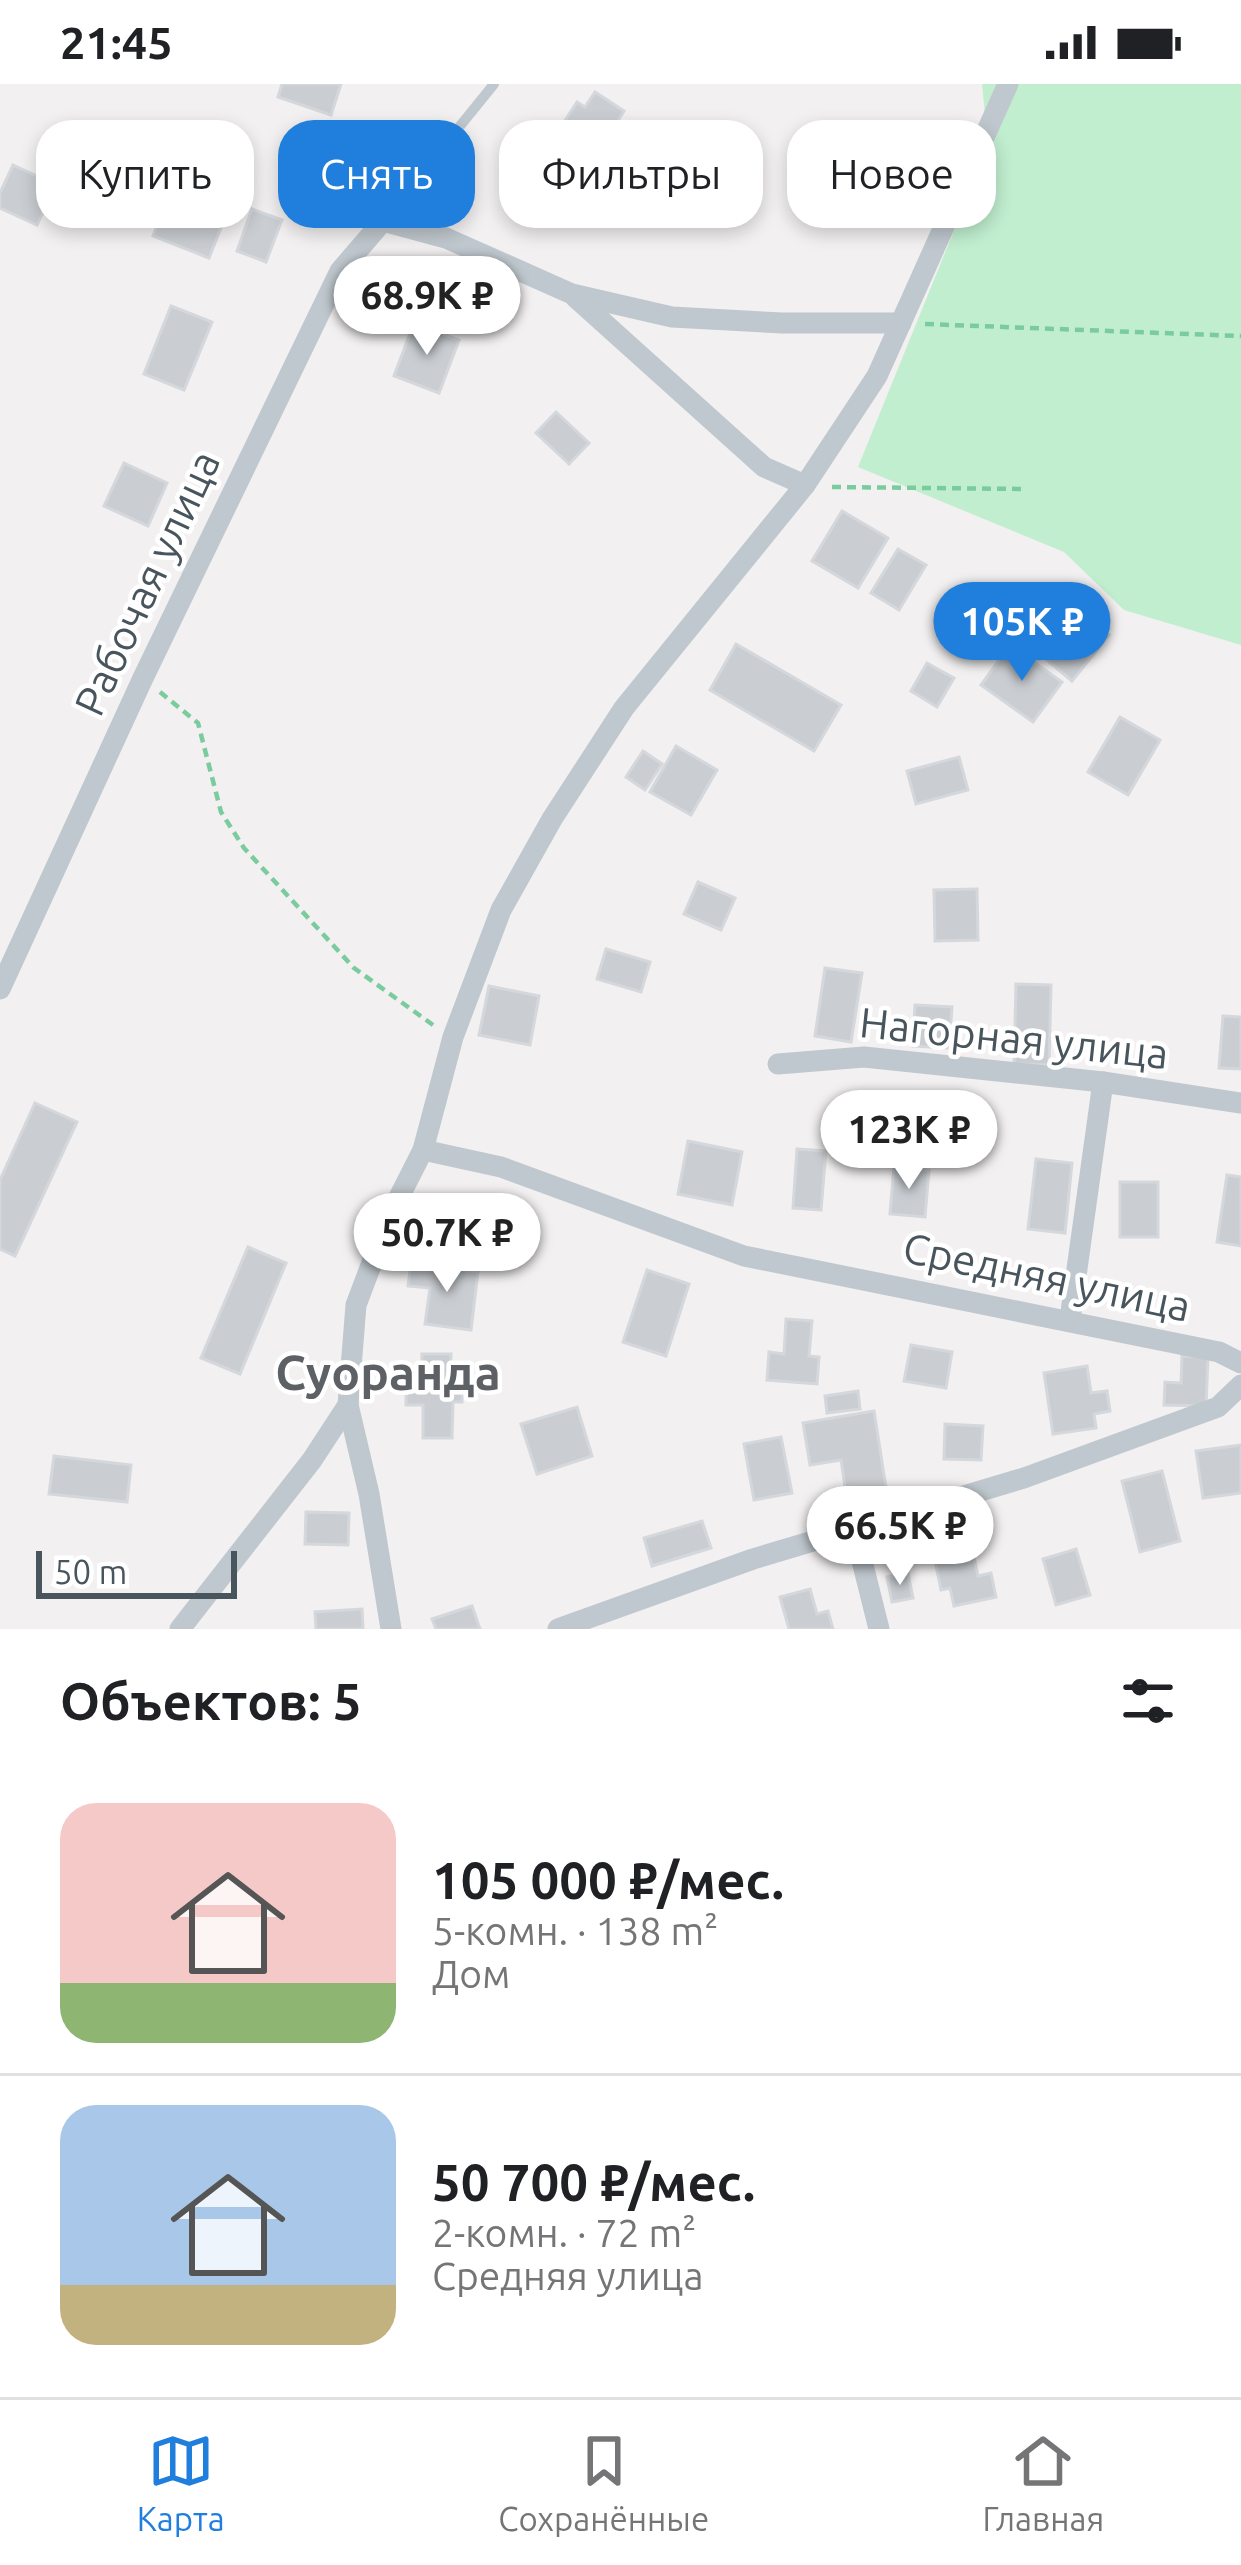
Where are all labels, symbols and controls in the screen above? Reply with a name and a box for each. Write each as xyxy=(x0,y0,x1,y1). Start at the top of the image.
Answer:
text: 21:45 xyxy=(60,17,173,68)
chip: Купить xyxy=(36,120,254,228)
chip: Снять xyxy=(278,120,475,228)
chip: Фильтры xyxy=(499,120,763,228)
chip: Новое xyxy=(787,120,996,228)
pin: 68.9K ₽ xyxy=(316,256,538,358)
text: 68.9K ₽ xyxy=(361,273,493,316)
street label: Рабочая улица xyxy=(65,443,228,722)
pin: 105K ₽ xyxy=(924,582,1120,684)
text: 105K ₽ xyxy=(960,599,1084,642)
street label: Нагорная улица xyxy=(857,998,1171,1077)
pin: 123K ₽ xyxy=(811,1090,1007,1192)
text: 123K ₽ xyxy=(847,1107,971,1150)
pin: 50.7K ₽ xyxy=(336,1193,558,1295)
text: 50.7K ₽ xyxy=(381,1210,513,1253)
street label: Средняя улица xyxy=(899,1223,1195,1330)
district label: Суоранда xyxy=(275,1345,501,1399)
pin: 66.5K ₽ xyxy=(789,1486,1011,1588)
text: 66.5K ₽ xyxy=(834,1503,966,1546)
scale bar xyxy=(36,1545,237,1598)
text: 50 m xyxy=(54,1553,127,1590)
icon: filters xyxy=(1115,1668,1181,1734)
text: Объектов: 5 xyxy=(60,1672,361,1730)
icon: home xyxy=(156,1851,300,1995)
text: 105 000 ₽/мес. xyxy=(432,1851,784,1909)
text: 5-комн. · 138 m² xyxy=(432,1909,718,1952)
text: Дом xyxy=(432,1952,510,1995)
icon: home xyxy=(156,2153,300,2297)
text: 50 700 ₽/мес. xyxy=(432,2153,755,2211)
text: 2-комн. · 72 m² xyxy=(432,2211,696,2254)
text: Средняя улица xyxy=(432,2254,704,2297)
tab: Карта xyxy=(137,2428,225,2537)
tab: Сохранённые xyxy=(498,2428,709,2537)
tab: Главная xyxy=(983,2428,1104,2537)

